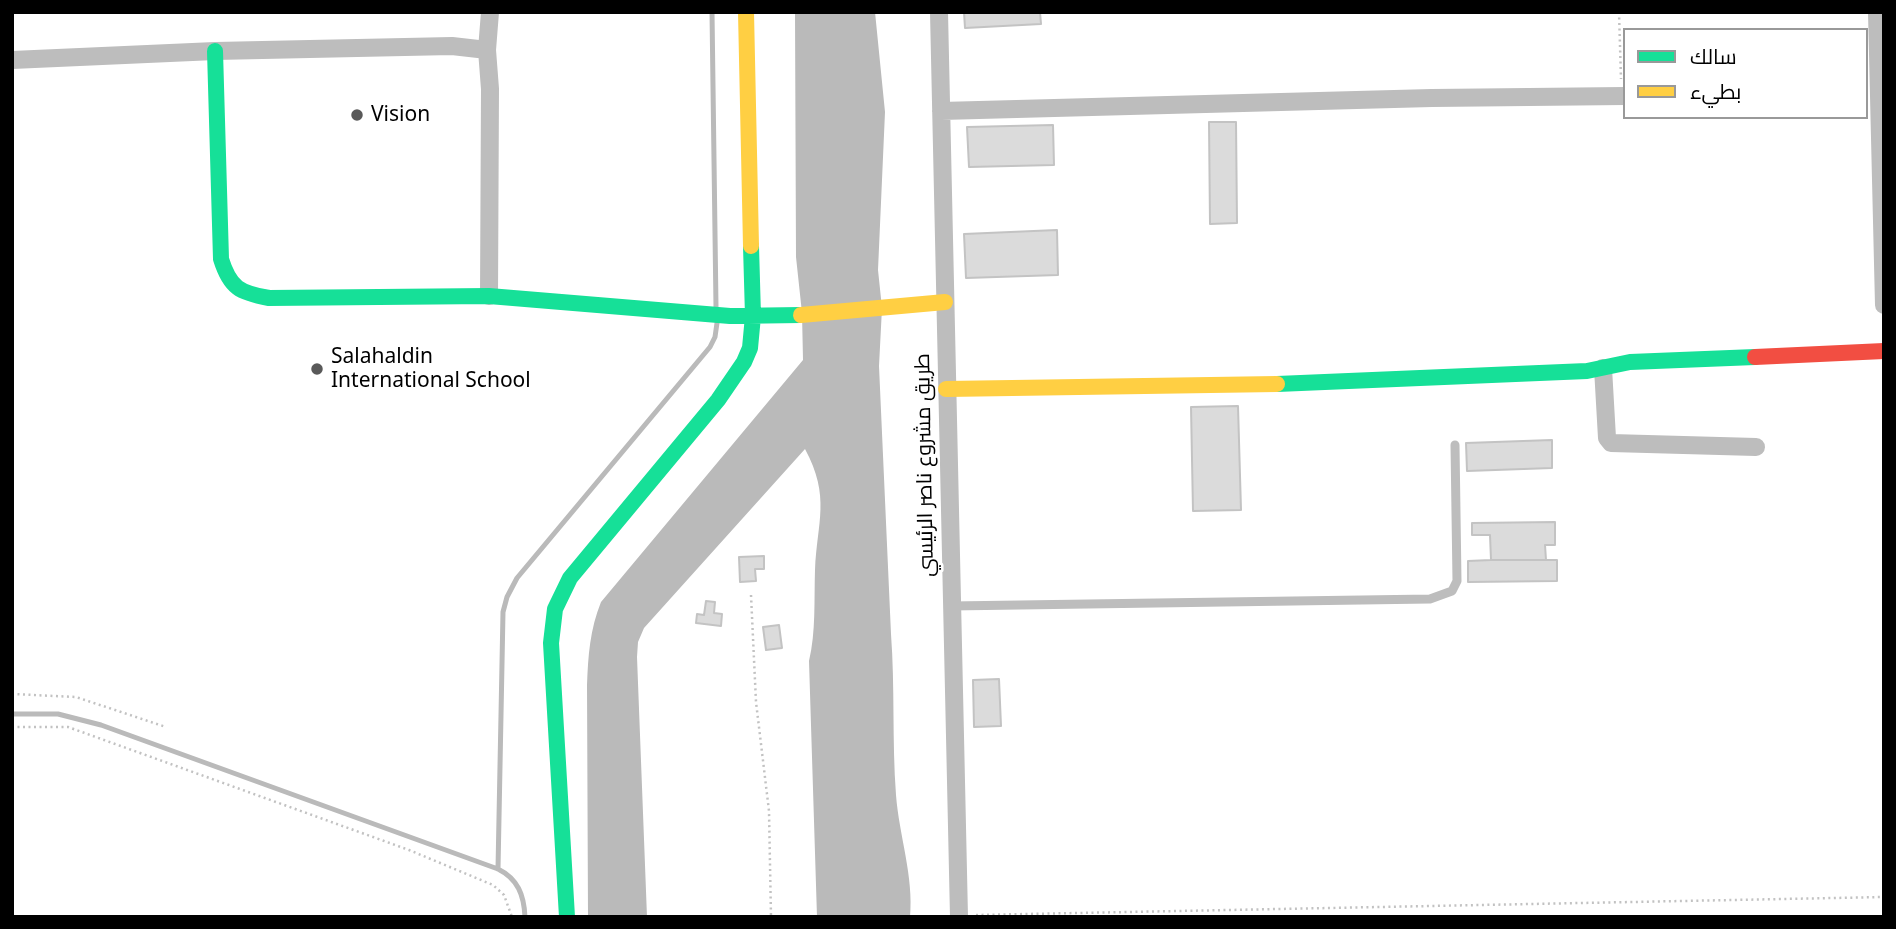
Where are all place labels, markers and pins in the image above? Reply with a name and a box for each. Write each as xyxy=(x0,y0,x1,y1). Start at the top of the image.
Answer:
place label: Vision xyxy=(371,102,430,128)
marker: Vision xyxy=(349,107,365,123)
place label: Salahaldin International School xyxy=(331,344,531,394)
marker: Salahaldin International School xyxy=(309,361,325,377)

